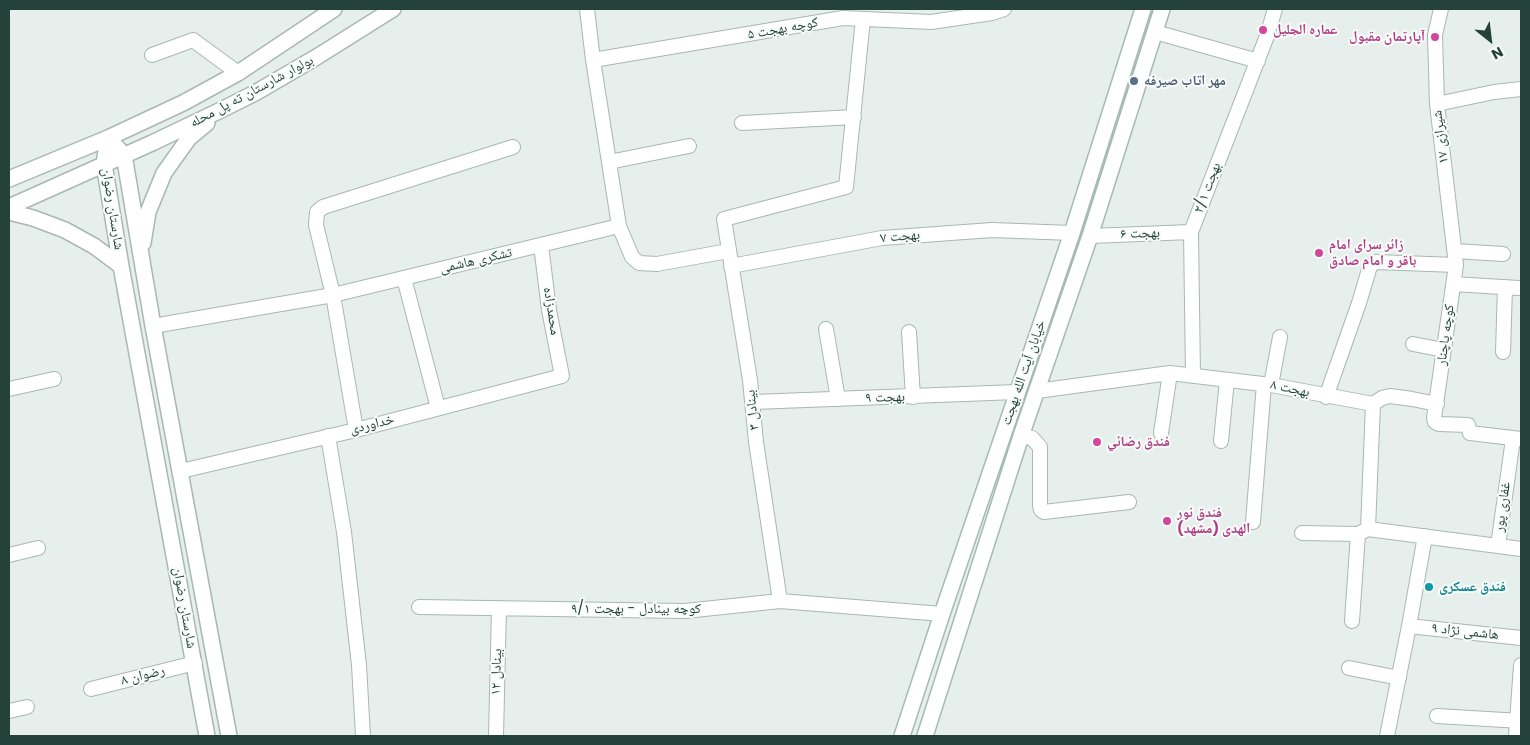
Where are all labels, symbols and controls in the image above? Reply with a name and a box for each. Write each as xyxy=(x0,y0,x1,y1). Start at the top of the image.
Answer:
street label: کوچه بهجت ۵ xyxy=(746,15,820,43)
north arrow xyxy=(1465,15,1515,65)
place label: عماره الجلیل xyxy=(1273,22,1338,38)
marker: عماره الجلیل xyxy=(1257,24,1269,36)
place label: آپارتمان مقبول xyxy=(1349,29,1425,45)
marker: آپارتمان مقبول xyxy=(1429,31,1441,43)
text: N xyxy=(1488,42,1507,64)
street label: بولوار شارستان ته پل محله xyxy=(187,52,317,132)
place label: مهر اتاب صيرفه xyxy=(1144,73,1226,89)
marker: مهر اتاب صيرفه xyxy=(1128,75,1140,87)
street label: شیرازی ۱۷ xyxy=(1429,109,1453,165)
street label: بهجت ۲/۱ xyxy=(1191,160,1225,216)
street label: شارستان رضوان xyxy=(97,167,127,251)
street label: بهجت ۶ xyxy=(1120,225,1160,243)
street label: بهجت ۷ xyxy=(879,227,921,247)
place label: زائر سرای امام باقر و امام صادق xyxy=(1329,237,1416,270)
street label: تشکری هاشمی xyxy=(438,245,514,277)
marker: زائر سرای امام باقر و امام صادق xyxy=(1313,247,1325,259)
street label: محمدزاده xyxy=(539,286,563,336)
street label: کوچه پاچنار xyxy=(1433,303,1459,367)
street label: خیابان آیت الله بهجت xyxy=(998,318,1050,428)
street label: بهجت ۸ xyxy=(1269,377,1311,401)
street label: بینادل ۳ xyxy=(743,389,763,431)
street label: بهجت ۹ xyxy=(865,389,905,407)
street label: خداوردی xyxy=(348,411,396,439)
place label: فندق رضائي xyxy=(1107,434,1170,450)
marker: فندق رضائي xyxy=(1091,436,1103,448)
street label: غفاری پور xyxy=(1491,481,1515,533)
place label: فندق نور الهدى (مشهد) xyxy=(1177,505,1250,538)
marker: فندق نور الهدى (مشهد) xyxy=(1161,515,1173,527)
street label: شارستان رضوان xyxy=(169,566,199,650)
place label: فندق عسکری xyxy=(1439,579,1506,595)
marker: فندق عسکری xyxy=(1423,581,1435,593)
street label: کوچه بینادل - بهجت ۹/۱ xyxy=(571,601,701,617)
street label: هاشمی نژاد ۹ xyxy=(1430,620,1500,644)
street label: بینادل ۱۲ xyxy=(488,648,506,696)
street label: رضوان ۸ xyxy=(119,662,167,690)

